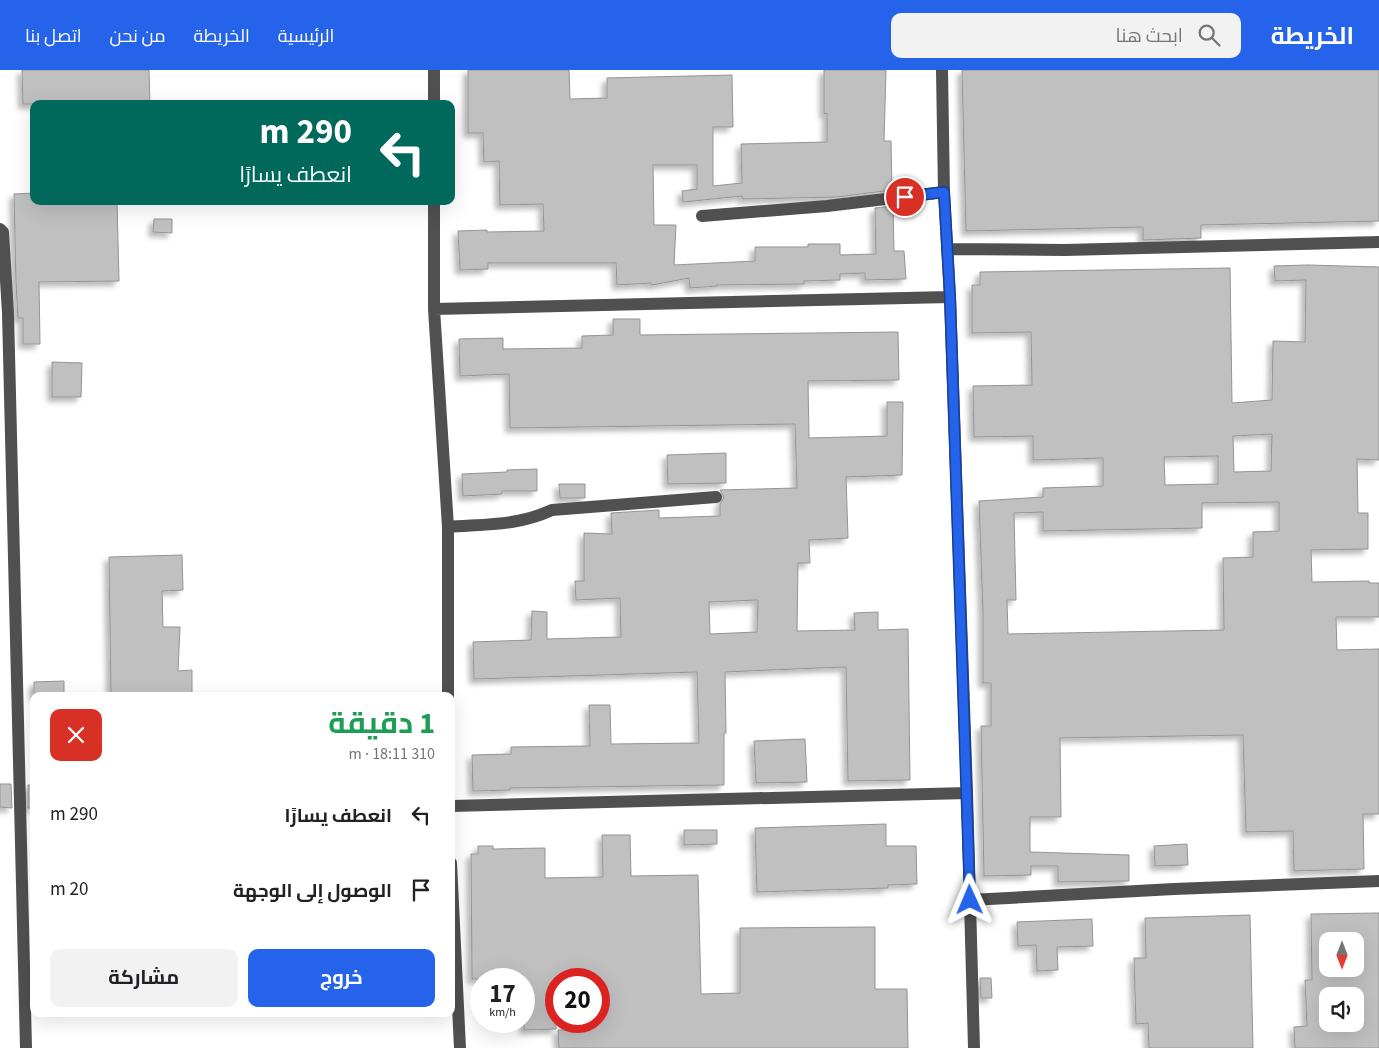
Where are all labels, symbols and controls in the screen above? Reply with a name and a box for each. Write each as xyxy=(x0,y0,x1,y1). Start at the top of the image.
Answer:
search box xyxy=(891,13,1241,58)
text: الخريطة xyxy=(1271,19,1354,54)
icon: search xyxy=(1195,21,1223,49)
text: ابحث هنا xyxy=(1116,23,1183,50)
text: اتصل بنا xyxy=(25,24,82,49)
text: من نحن xyxy=(110,24,166,49)
text: الخريطة xyxy=(194,24,250,49)
text: الرئيسية xyxy=(278,24,334,49)
text: 290 m xyxy=(260,107,352,157)
icon: left xyxy=(370,120,435,185)
text: انعطف يسارًا xyxy=(239,159,352,191)
pin xyxy=(884,176,926,218)
icon: arrive xyxy=(891,183,919,211)
text: 1 دقيقة xyxy=(328,702,435,745)
button: close xyxy=(50,709,102,761)
text: 310 m · 18:11 xyxy=(348,743,435,765)
text: 290 m xyxy=(50,801,98,828)
icon: left xyxy=(407,801,435,829)
text: انعطف يسارًا xyxy=(285,803,392,830)
position arrow xyxy=(943,873,995,925)
text: 20 m xyxy=(50,876,88,903)
icon: arrive xyxy=(407,876,435,904)
text: الوصول إلى الوجهة xyxy=(233,878,392,905)
north arrow xyxy=(1319,932,1364,978)
map controls xyxy=(1319,932,1364,1032)
button: مشاركة xyxy=(50,949,238,1007)
button: خروج xyxy=(248,949,435,1007)
speed limit sign: 20 xyxy=(545,968,610,1033)
text: 17 xyxy=(489,976,516,1012)
button: sound xyxy=(1319,987,1364,1032)
text: km/h xyxy=(489,1004,516,1021)

